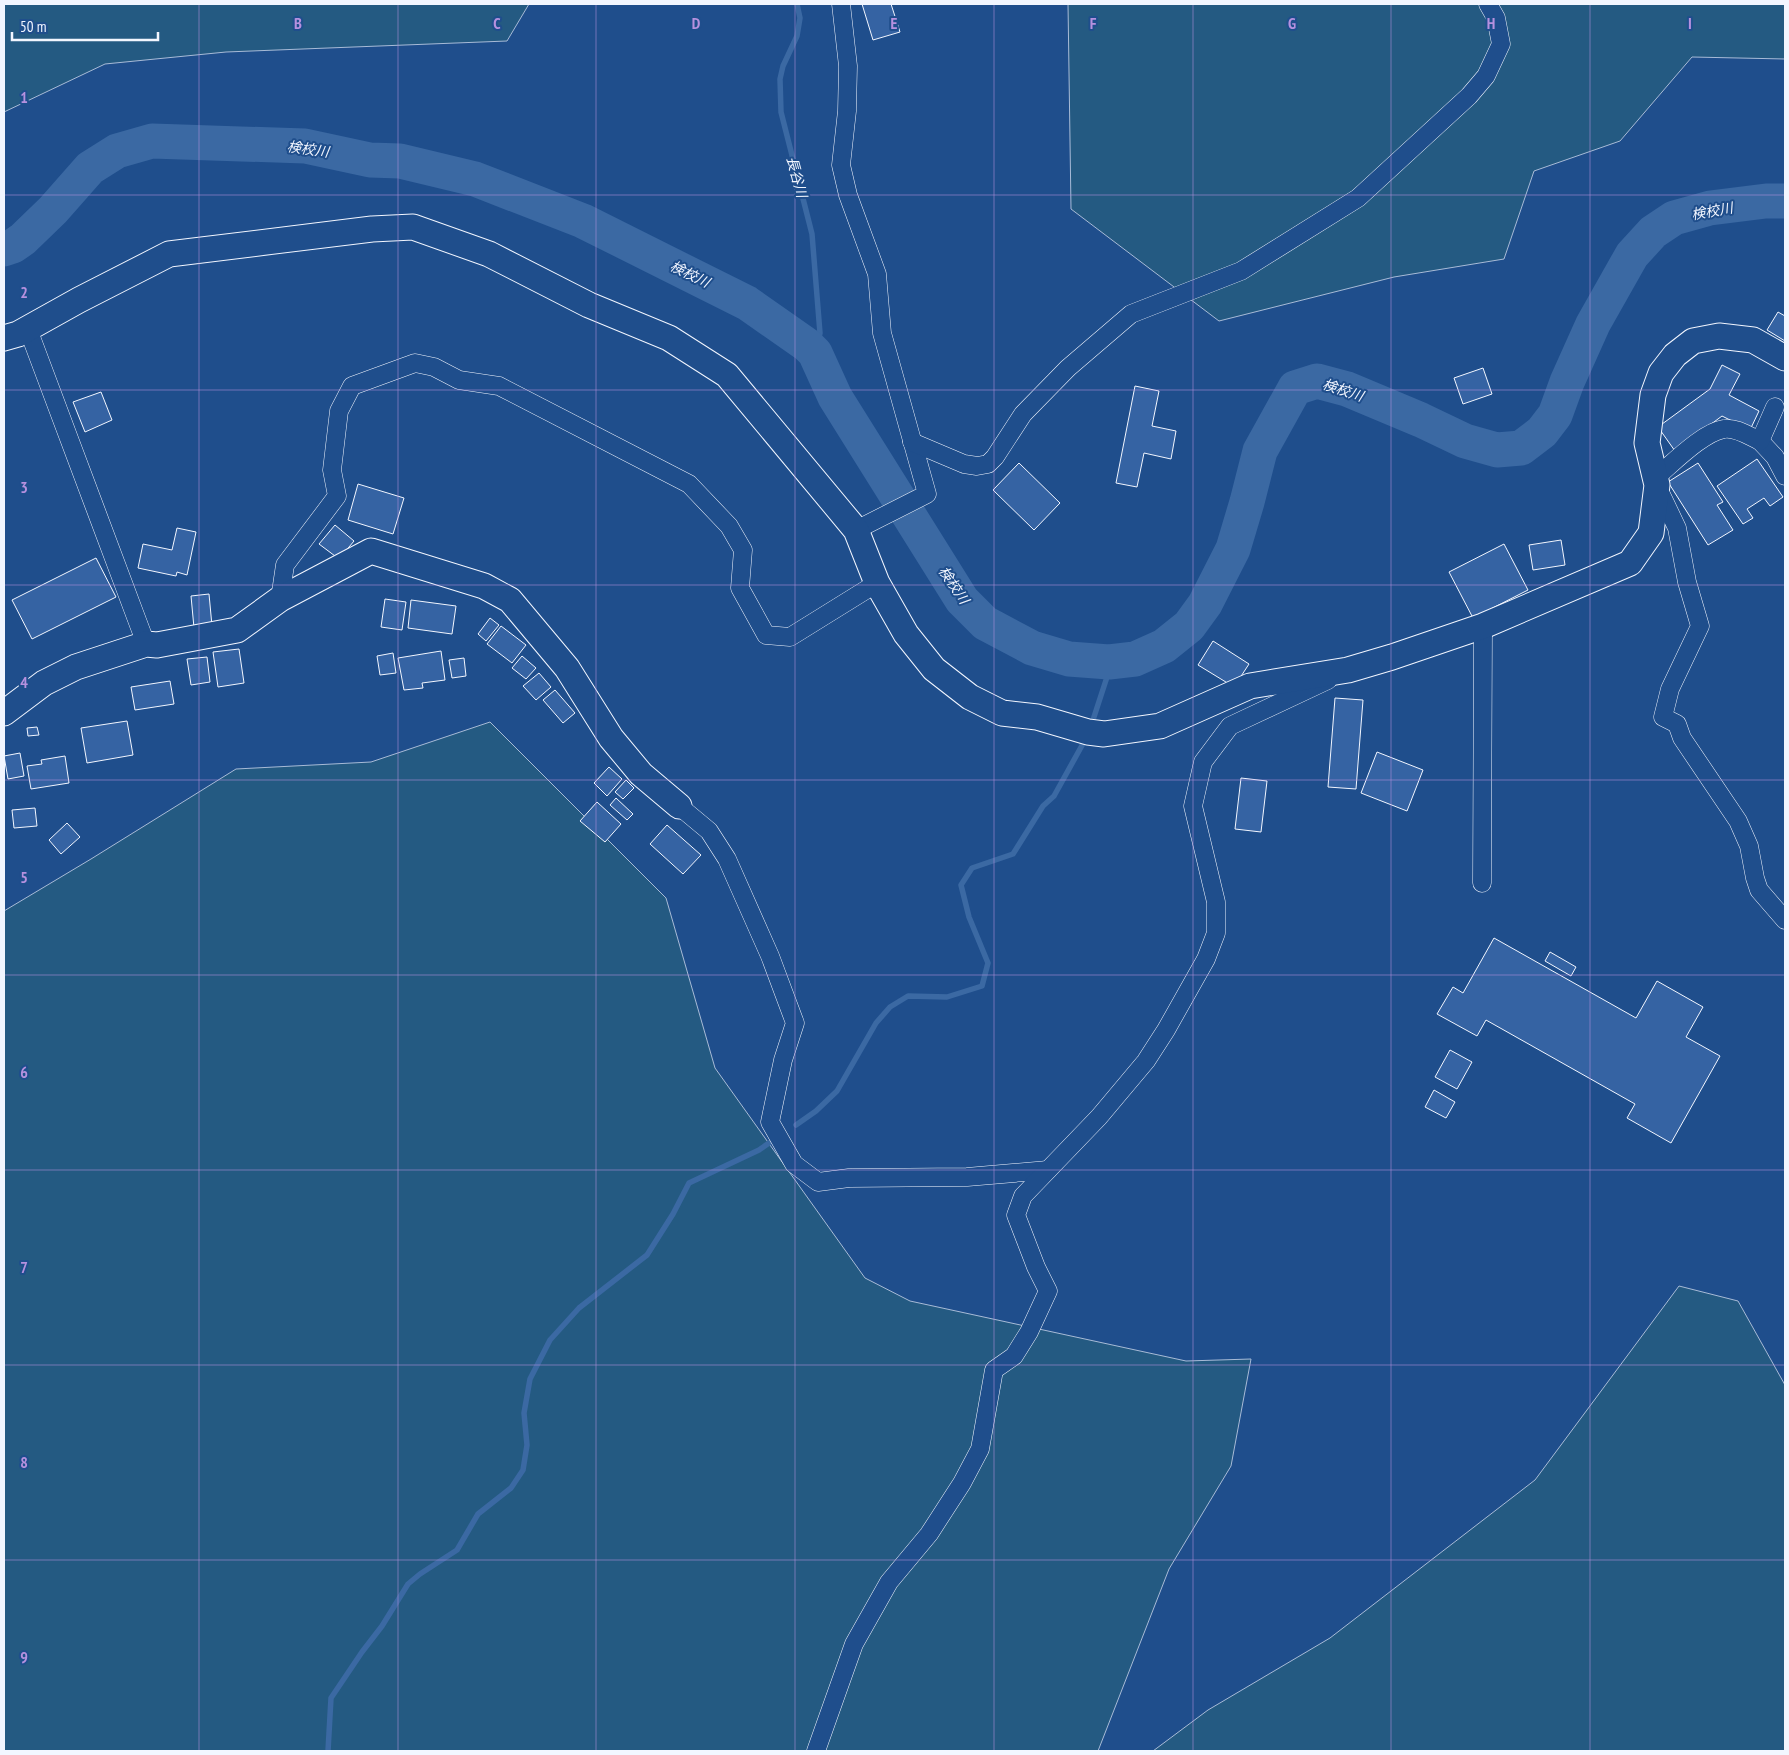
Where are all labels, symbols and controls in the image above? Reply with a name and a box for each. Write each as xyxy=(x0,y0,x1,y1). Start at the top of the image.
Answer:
scale bar xyxy=(12,10,159,42)
text: B xyxy=(294,13,302,33)
text: C xyxy=(493,13,501,33)
text: D xyxy=(692,13,701,33)
text: E xyxy=(891,13,898,33)
text: F xyxy=(1090,13,1097,33)
text: G xyxy=(1288,13,1296,33)
text: H xyxy=(1487,13,1495,33)
text: I xyxy=(1688,13,1692,33)
text: 50 m xyxy=(20,17,46,36)
text: 1 xyxy=(20,87,28,107)
water label: 検校川 xyxy=(286,137,332,161)
water label: 長谷川 xyxy=(783,154,812,202)
water label: 検校川 xyxy=(1690,198,1736,224)
water label: 検校川 xyxy=(667,257,715,292)
text: 2 xyxy=(20,282,28,302)
water label: 検校川 xyxy=(1320,375,1368,406)
text: 3 xyxy=(20,477,28,497)
water label: 検校川 xyxy=(935,563,974,609)
text: 4 xyxy=(20,672,28,692)
text: 5 xyxy=(20,867,28,887)
text: 6 xyxy=(20,1062,28,1082)
text: 7 xyxy=(20,1257,28,1277)
text: 8 xyxy=(20,1452,28,1472)
text: 9 xyxy=(20,1647,28,1667)

